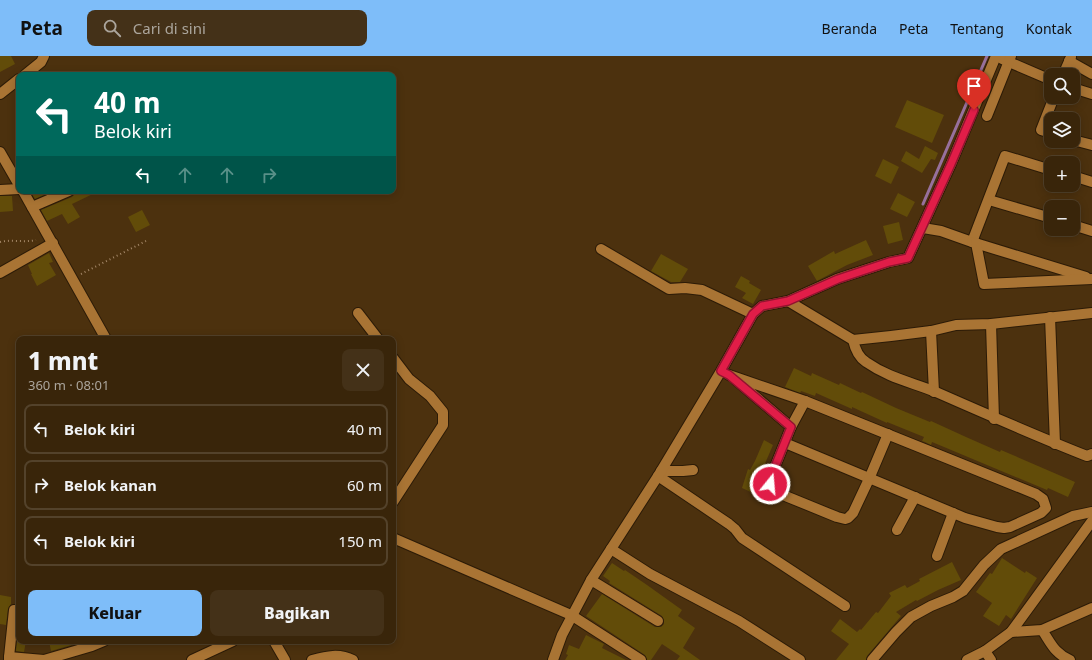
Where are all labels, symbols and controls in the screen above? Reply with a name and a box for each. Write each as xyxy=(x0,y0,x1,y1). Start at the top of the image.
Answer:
search box xyxy=(87,10,367,46)
text: Peta xyxy=(20,15,63,41)
icon: search xyxy=(101,17,123,39)
text: Cari di sini xyxy=(133,18,206,38)
text: Beranda xyxy=(822,19,877,38)
text: Peta xyxy=(899,19,928,38)
text: Tentang xyxy=(950,19,1004,38)
text: Kontak xyxy=(1026,19,1072,38)
map controls xyxy=(1044,68,1080,236)
button: search xyxy=(1044,68,1080,104)
pin xyxy=(957,69,991,110)
icon: arrive xyxy=(963,75,985,97)
text: 40 m xyxy=(94,83,161,121)
icon: left xyxy=(28,88,80,140)
button: layers xyxy=(1044,112,1080,148)
text: Belok kiri xyxy=(94,119,172,143)
button: + xyxy=(1044,156,1080,192)
icon: left xyxy=(132,164,154,186)
icon: ahead xyxy=(174,164,196,186)
icon: ahead xyxy=(216,164,238,186)
icon: right xyxy=(258,164,280,186)
button: − xyxy=(1044,200,1080,236)
text: 1 mnt xyxy=(28,344,98,377)
button: close xyxy=(342,349,384,391)
text: 360 m · 08:01 xyxy=(28,376,109,394)
icon: left xyxy=(30,418,52,440)
text: Belok kiri xyxy=(64,419,135,439)
text: 40 m xyxy=(347,419,382,439)
position arrow xyxy=(749,463,791,505)
icon: right xyxy=(30,474,52,496)
text: Belok kanan xyxy=(64,475,157,495)
text: 60 m xyxy=(347,475,382,495)
icon: left xyxy=(30,530,52,552)
text: Belok kiri xyxy=(64,531,135,551)
text: 150 m xyxy=(338,531,382,551)
button: Keluar xyxy=(28,590,202,636)
button: Bagikan xyxy=(210,590,384,636)

